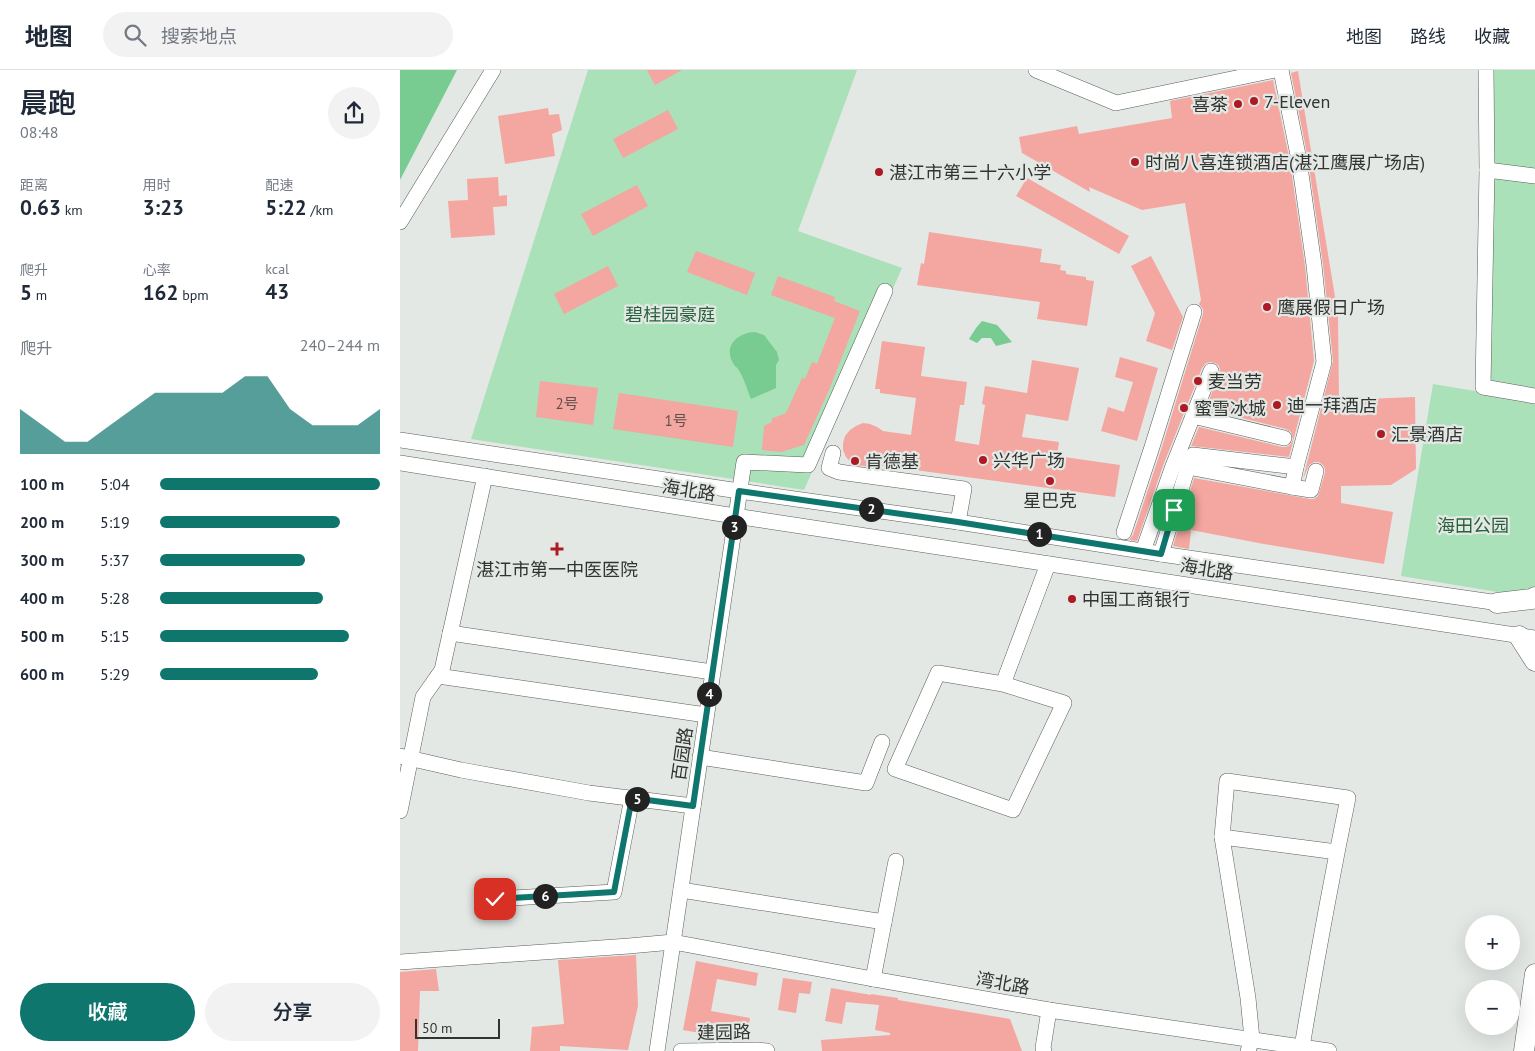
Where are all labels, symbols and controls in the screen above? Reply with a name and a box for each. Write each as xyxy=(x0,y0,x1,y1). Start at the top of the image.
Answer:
search box xyxy=(103,12,453,57)
text: 地图 xyxy=(25,21,73,52)
icon: search xyxy=(121,21,149,49)
text: 搜索地点 xyxy=(161,24,237,48)
text: 地图 xyxy=(1346,25,1382,48)
text: 路线 xyxy=(1410,25,1446,48)
text: 收藏 xyxy=(1474,25,1510,48)
text: 晨跑 xyxy=(20,84,76,121)
button: share xyxy=(328,87,380,139)
place label: 7-Eleven xyxy=(1264,90,1330,113)
place label: 喜茶 xyxy=(1192,93,1228,116)
marker: 7-Eleven xyxy=(1248,95,1260,107)
marker: 喜茶 xyxy=(1232,98,1244,110)
text: 08:48 xyxy=(20,122,58,142)
place label: 时尚八喜连锁酒店(湛江鹰展广场店) xyxy=(1145,151,1425,174)
marker: 时尚八喜连锁酒店(湛江鹰展广场店) xyxy=(1129,156,1141,168)
place label: 湛江市第三十六小学 xyxy=(889,161,1051,184)
marker: 湛江市第三十六小学 xyxy=(873,166,885,178)
text: 距离 xyxy=(20,176,48,194)
text: 用时 xyxy=(143,176,171,194)
text: 配速 xyxy=(265,176,293,194)
text: 0.63 xyxy=(20,194,61,221)
text: 3:23 xyxy=(143,194,184,221)
text: 5:22 xyxy=(265,194,307,221)
text: km xyxy=(61,201,83,219)
text: /km xyxy=(307,201,333,219)
text: kcal xyxy=(265,260,289,278)
text: 爬升 xyxy=(20,261,48,279)
text: 心率 xyxy=(143,261,171,279)
text: 43 xyxy=(265,278,289,305)
text: 5 xyxy=(20,279,32,306)
text: 162 xyxy=(143,279,178,306)
text: m xyxy=(32,286,47,304)
text: bpm xyxy=(178,286,209,304)
place label: 鹰展假日广场 xyxy=(1277,296,1385,319)
marker: 鹰展假日广场 xyxy=(1261,301,1273,313)
park label: 碧桂园豪庭 xyxy=(625,303,715,326)
text: 240–244 m xyxy=(300,335,380,355)
text: 爬升 xyxy=(20,338,52,358)
place label: 麦当劳 xyxy=(1208,370,1262,393)
marker: 麦当劳 xyxy=(1192,375,1204,387)
house number: 2号 xyxy=(555,394,579,413)
place label: 迪一拜酒店 xyxy=(1287,394,1377,417)
place label: 蜜雪冰城 xyxy=(1194,397,1266,420)
marker: 迪一拜酒店 xyxy=(1271,399,1283,411)
marker: 蜜雪冰城 xyxy=(1178,402,1190,414)
house number: 1号 xyxy=(664,411,688,430)
place label: 汇景酒店 xyxy=(1391,423,1463,446)
marker: 汇景酒店 xyxy=(1375,428,1387,440)
place label: 兴华广场 xyxy=(993,449,1065,472)
place label: 肯德基 xyxy=(865,450,919,473)
marker: 兴华广场 xyxy=(977,454,989,466)
marker: 肯德基 xyxy=(849,455,861,467)
text: 100 m xyxy=(20,474,64,494)
text: 5:04 xyxy=(100,474,130,494)
street label: 海北路 xyxy=(661,474,717,506)
marker: 星巴克 xyxy=(1044,475,1056,487)
place label: 星巴克 xyxy=(1023,489,1077,512)
pin xyxy=(1153,489,1195,531)
pin: 2 xyxy=(858,496,884,522)
icon: arrive xyxy=(1160,496,1188,524)
text: 2 xyxy=(868,500,875,518)
text: 200 m xyxy=(20,512,64,532)
text: 5:19 xyxy=(100,512,130,532)
pin: 3 xyxy=(722,514,746,540)
park label: 海田公园 xyxy=(1437,514,1509,537)
text: 3 xyxy=(731,518,738,536)
pin: 1 xyxy=(1026,522,1052,546)
text: 1 xyxy=(1036,525,1043,543)
marker: 湛江市第一中医医院 xyxy=(550,542,564,556)
text: 300 m xyxy=(20,550,64,570)
text: 5:37 xyxy=(100,550,130,570)
street label: 海北路 xyxy=(1179,553,1235,585)
place label: 湛江市第一中医医院 xyxy=(476,558,638,581)
text: 400 m xyxy=(20,588,64,608)
text: 5:28 xyxy=(100,588,130,608)
place label: 中国工商银行 xyxy=(1082,588,1190,611)
marker: 中国工商银行 xyxy=(1066,593,1078,605)
text: 500 m xyxy=(20,626,64,646)
text: 5:15 xyxy=(100,626,130,646)
text: 600 m xyxy=(20,664,64,684)
text: 5:29 xyxy=(100,664,130,684)
pin: 4 xyxy=(696,682,722,706)
text: 4 xyxy=(706,685,713,703)
street label: 百园路 xyxy=(667,726,697,782)
pin: 5 xyxy=(624,786,650,812)
text: 5 xyxy=(634,790,641,808)
pin xyxy=(474,878,516,920)
pin: 6 xyxy=(532,884,558,908)
icon: check xyxy=(481,885,509,913)
text: 6 xyxy=(542,887,549,905)
map controls xyxy=(1465,915,1520,1035)
button: + xyxy=(1465,915,1520,970)
street label: 湾北路 xyxy=(974,967,1032,999)
button: − xyxy=(1465,980,1520,1035)
button: 收藏 xyxy=(20,983,195,1041)
button: 分享 xyxy=(205,983,380,1041)
scale bar xyxy=(415,1016,500,1039)
text: 50 m xyxy=(422,1019,452,1037)
street label: 建园路 xyxy=(697,1020,751,1044)

